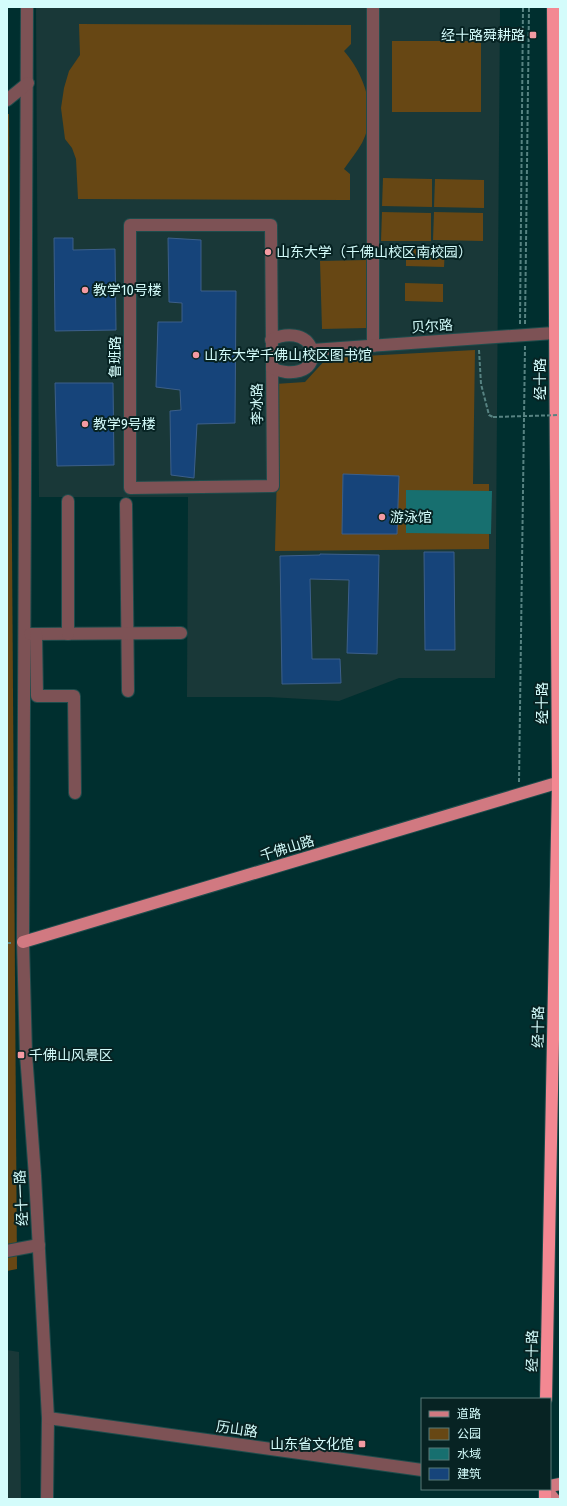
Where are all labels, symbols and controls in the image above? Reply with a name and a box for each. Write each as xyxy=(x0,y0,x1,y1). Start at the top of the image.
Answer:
place label: 经十路舜耕路 xyxy=(441,27,525,44)
marker: 经十路舜耕路 xyxy=(528,30,538,40)
place label: 山东大学（千佛山校区南校园） xyxy=(276,244,472,261)
marker: 山东大学（千佛山校区南校园） xyxy=(263,247,273,257)
place label: 教学10号楼 xyxy=(93,282,162,299)
marker: 教学10号楼 xyxy=(80,285,90,295)
street label: 贝尔路 xyxy=(410,317,454,336)
street label: 鲁班路 xyxy=(107,336,124,378)
place label: 山东大学千佛山校区图书馆 xyxy=(204,347,372,364)
marker: 山东大学千佛山校区图书馆 xyxy=(191,350,201,360)
street label: 经十路 xyxy=(532,358,549,400)
street label: 李冰路 xyxy=(249,383,266,425)
place label: 教学9号楼 xyxy=(93,416,156,433)
marker: 教学9号楼 xyxy=(80,419,90,429)
place label: 游泳馆 xyxy=(390,509,432,526)
marker: 游泳馆 xyxy=(377,512,387,522)
street label: 经十路 xyxy=(534,682,551,724)
street label: 千佛山路 xyxy=(258,832,316,865)
street label: 经十路 xyxy=(530,1006,547,1048)
place label: 千佛山风景区 xyxy=(29,1047,113,1064)
marker: 千佛山风景区 xyxy=(16,1050,26,1060)
street label: 经十一路 xyxy=(12,1170,31,1226)
street label: 经十路 xyxy=(524,1330,541,1372)
legend xyxy=(421,1398,551,1490)
text: 道路 xyxy=(457,1407,481,1421)
street label: 历山路 xyxy=(215,1418,259,1441)
text: 公园 xyxy=(457,1427,481,1441)
place label: 山东省文化馆 xyxy=(270,1436,354,1453)
marker: 山东省文化馆 xyxy=(357,1439,367,1449)
text: 水域 xyxy=(457,1447,481,1461)
text: 建筑 xyxy=(457,1467,481,1481)

